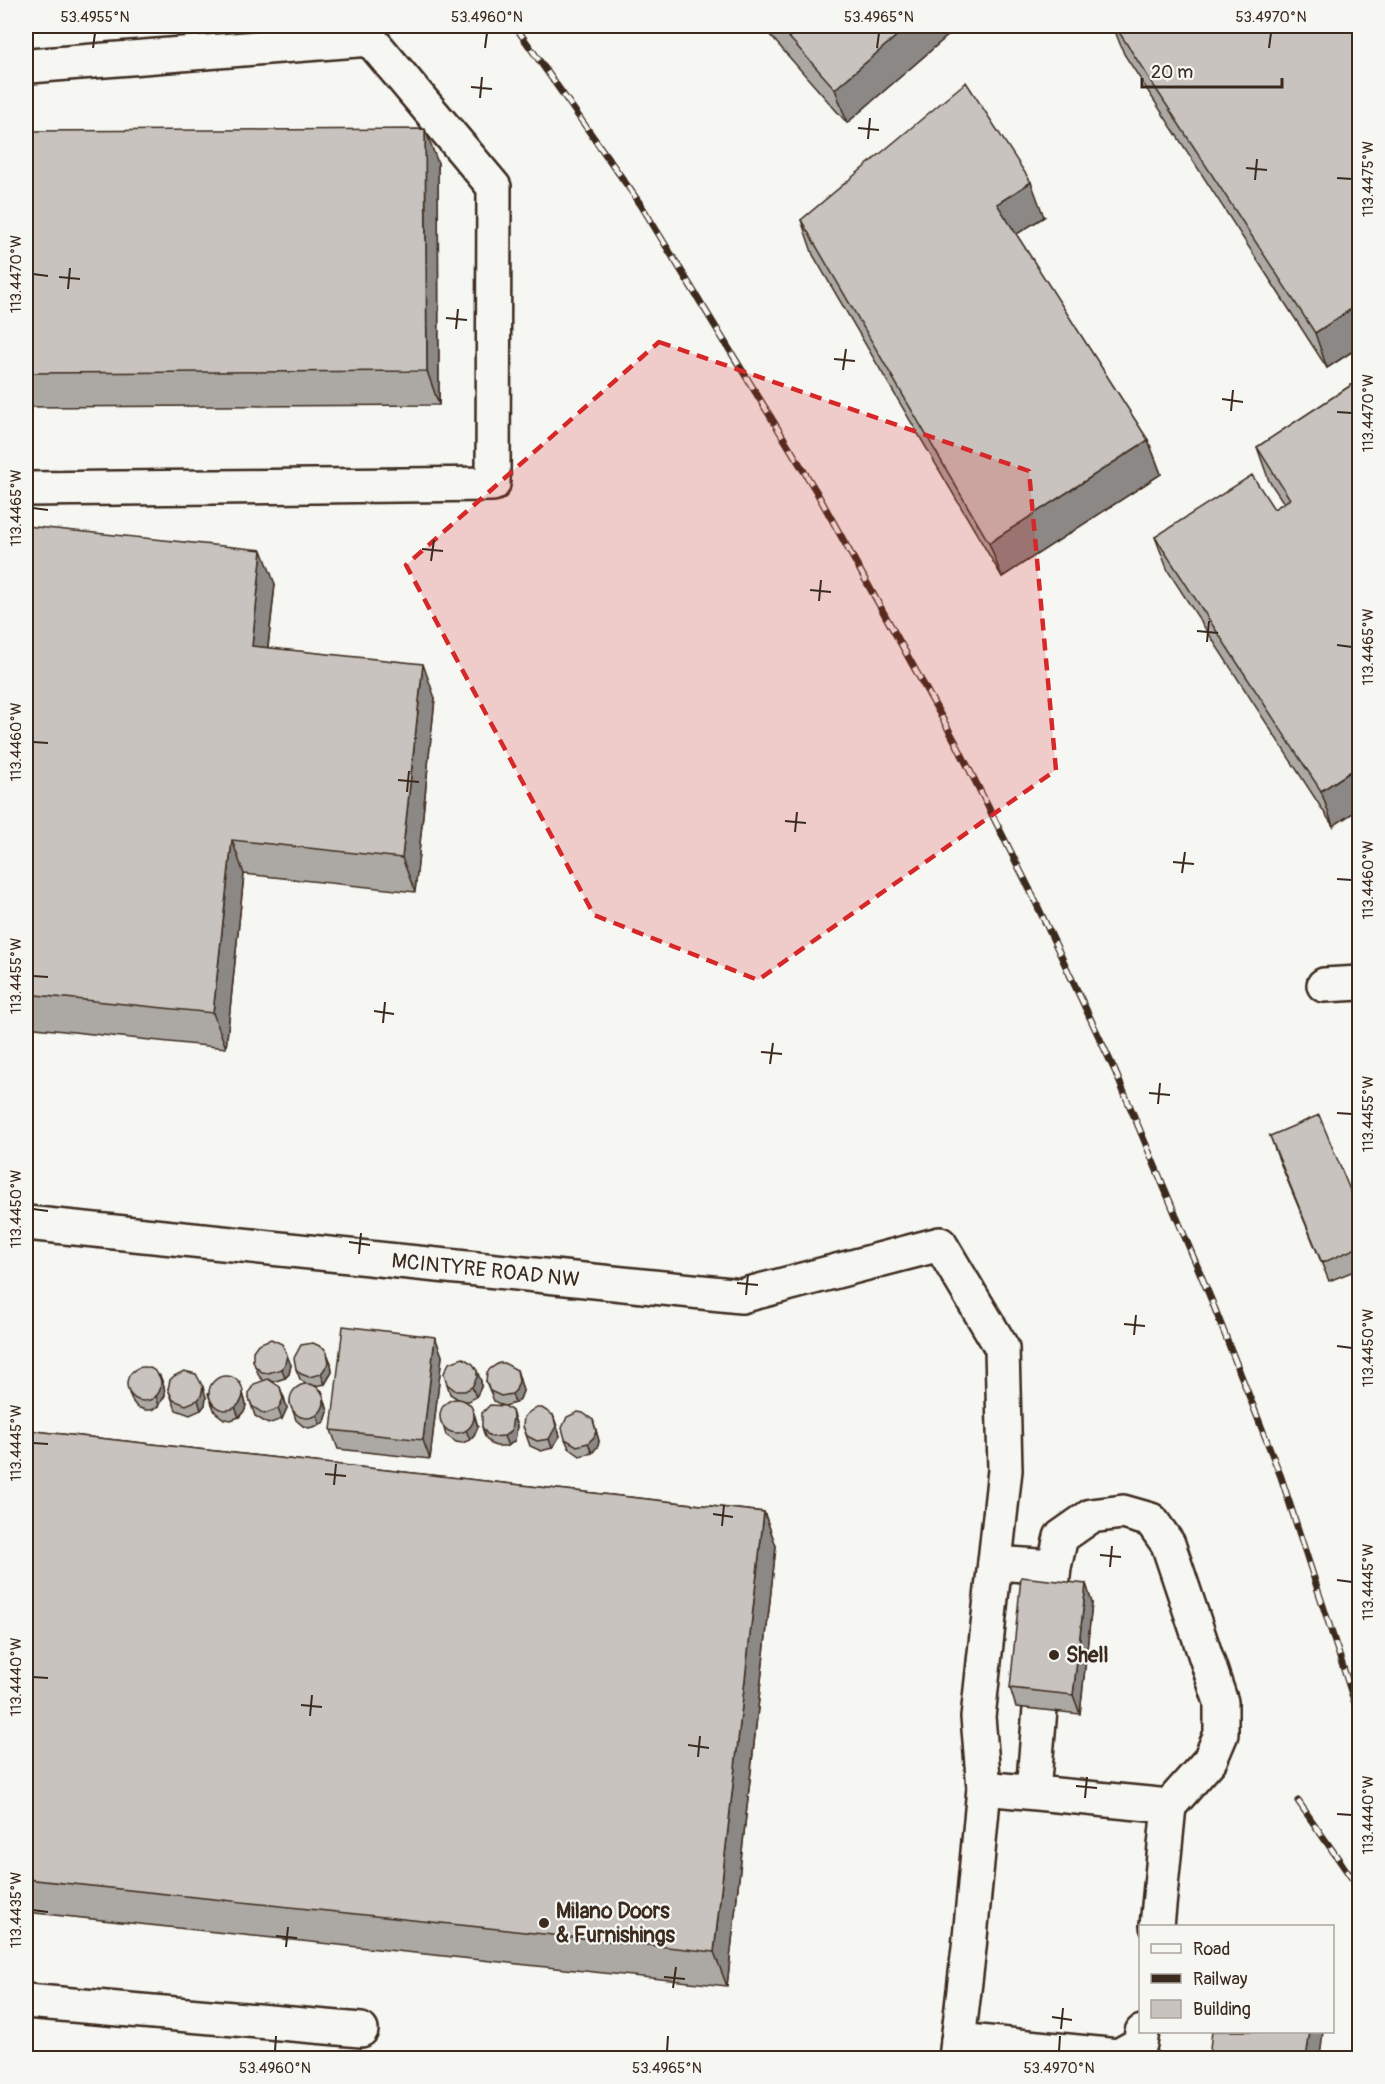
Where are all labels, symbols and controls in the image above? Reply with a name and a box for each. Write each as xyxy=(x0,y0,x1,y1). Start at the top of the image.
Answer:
text: 53.4955°N xyxy=(60,8,130,27)
text: 53.4960°N xyxy=(451,8,523,27)
text: 53.4965°N xyxy=(844,8,914,27)
text: 53.4970°N xyxy=(1235,8,1307,27)
scale bar xyxy=(1142,51,1282,89)
text: 20 m xyxy=(1151,61,1193,84)
text: 113.4475°W xyxy=(1359,141,1378,217)
text: 113.4470°W xyxy=(7,235,26,313)
text: 113.4470°W xyxy=(1359,374,1378,452)
text: 113.4465°W xyxy=(7,469,26,547)
text: 113.4465°W xyxy=(1359,608,1378,686)
text: 113.4460°W xyxy=(7,702,26,782)
text: 113.4460°W xyxy=(1359,840,1378,920)
text: 113.4455°W xyxy=(7,938,26,1014)
text: 113.4455°W xyxy=(1359,1076,1378,1152)
text: 113.4450°W xyxy=(7,1170,26,1248)
street label: MCINTYRE ROAD NW xyxy=(390,1247,581,1293)
text: 113.4450°W xyxy=(1359,1309,1378,1387)
text: 113.4445°W xyxy=(7,1404,26,1482)
text: 113.4445°W xyxy=(1359,1543,1378,1621)
text: 113.4440°W xyxy=(7,1637,26,1717)
place label: Shell xyxy=(1066,1642,1108,1669)
marker: Shell xyxy=(1047,1648,1061,1662)
text: 113.4440°W xyxy=(1359,1775,1378,1855)
text: 113.4435°W xyxy=(7,1871,26,1948)
place label: Milano Doors & Furnishings xyxy=(556,1898,675,1949)
marker: Milano Doors & Furnishings xyxy=(537,1916,551,1930)
legend xyxy=(1139,1925,1334,2033)
text: Road xyxy=(1193,1938,1230,1961)
text: Railway xyxy=(1193,1968,1248,1991)
text: Building xyxy=(1193,1998,1251,2021)
text: 53.4960°N xyxy=(239,2059,311,2078)
text: 53.4965°N xyxy=(632,2059,702,2078)
text: 53.4970°N xyxy=(1023,2059,1095,2078)

